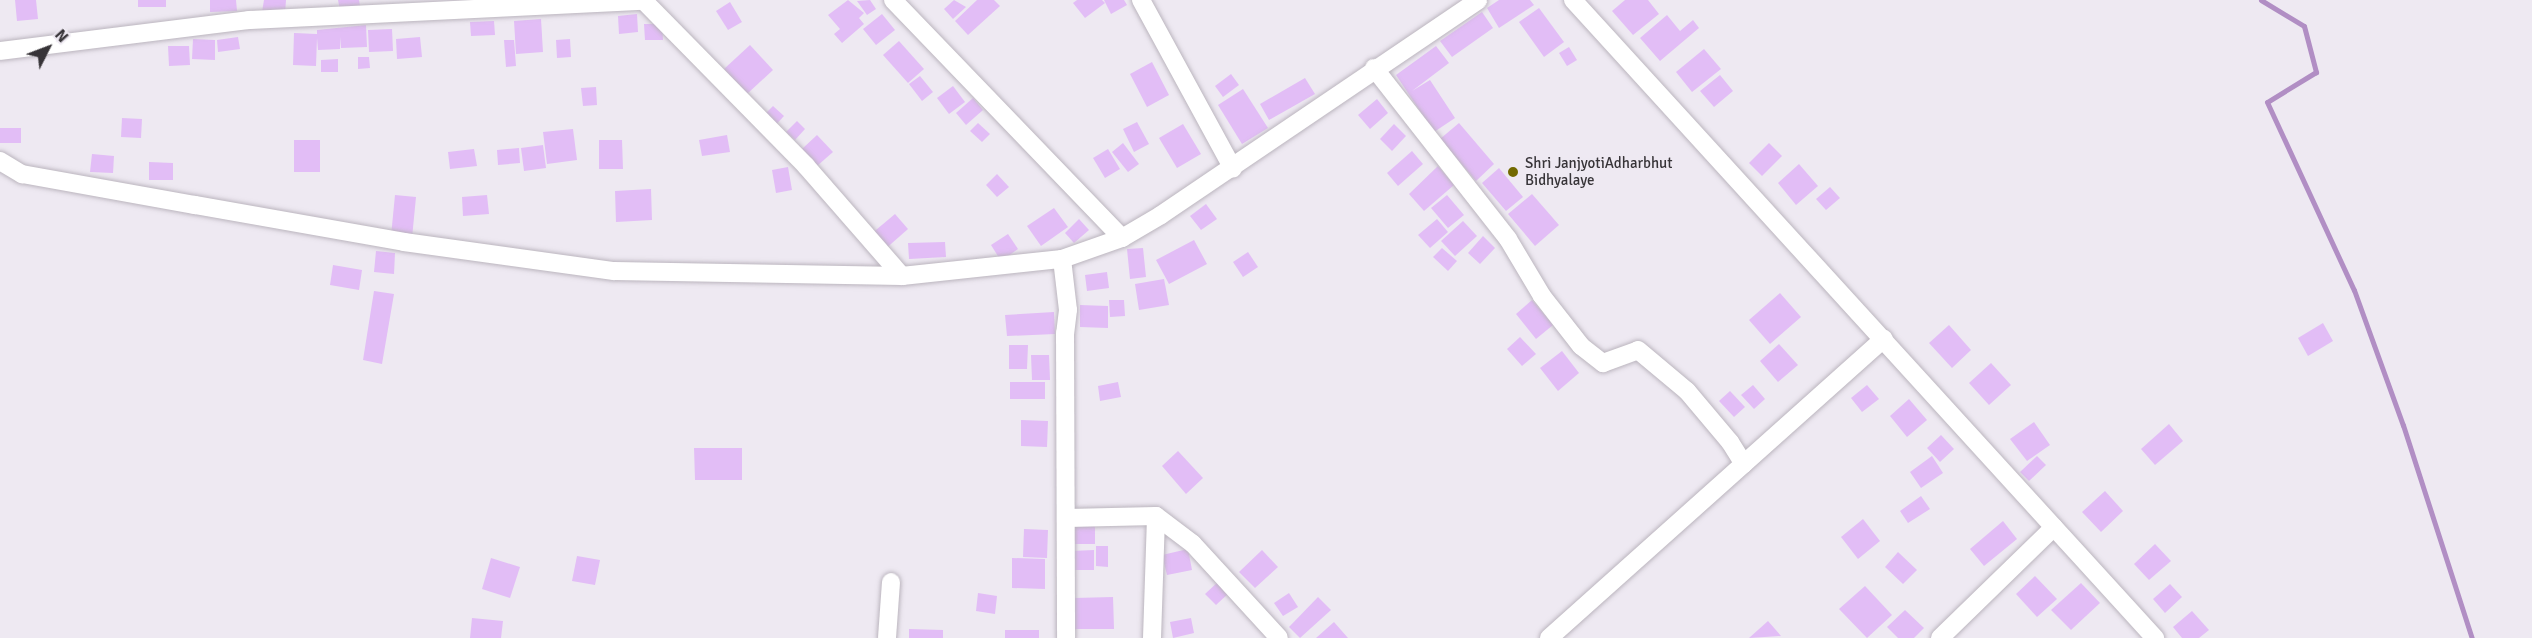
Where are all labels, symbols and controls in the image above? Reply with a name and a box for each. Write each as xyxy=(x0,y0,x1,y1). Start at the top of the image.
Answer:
north arrow xyxy=(18,18,78,78)
text: N xyxy=(50,25,73,47)
place label: Shri JanjyotiAdharbhut Bidhyalaye xyxy=(1525,154,1673,189)
marker: Shri JanjyotiAdharbhut Bidhyalaye xyxy=(1506,165,1520,179)

